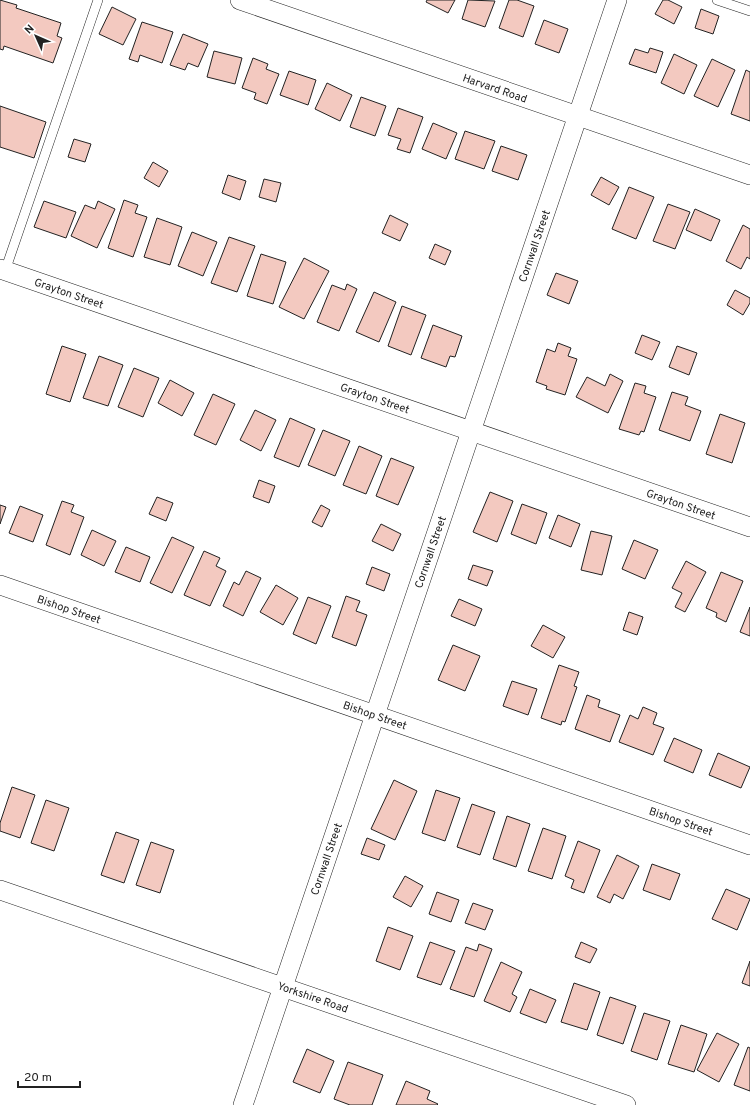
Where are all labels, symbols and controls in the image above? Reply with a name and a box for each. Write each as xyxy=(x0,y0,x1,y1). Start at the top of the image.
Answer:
north arrow xyxy=(16,16,56,56)
text: N xyxy=(22,22,37,37)
street label: Harvard Road xyxy=(461,71,529,107)
street label: Cornwall Street xyxy=(516,208,554,284)
street label: Grayton Street xyxy=(32,276,105,312)
street label: Grayton Street xyxy=(338,381,411,417)
street label: Grayton Street xyxy=(644,487,717,523)
street label: Cornwall Street xyxy=(412,514,450,590)
street label: Bishop Street xyxy=(35,592,102,627)
street label: Bishop Street xyxy=(341,698,408,733)
street label: Bishop Street xyxy=(647,804,714,839)
street label: Cornwall Street xyxy=(308,821,346,897)
street label: Yorkshire Road xyxy=(275,979,350,1017)
scale bar xyxy=(18,1063,80,1089)
text: 20 m xyxy=(24,1070,52,1086)

